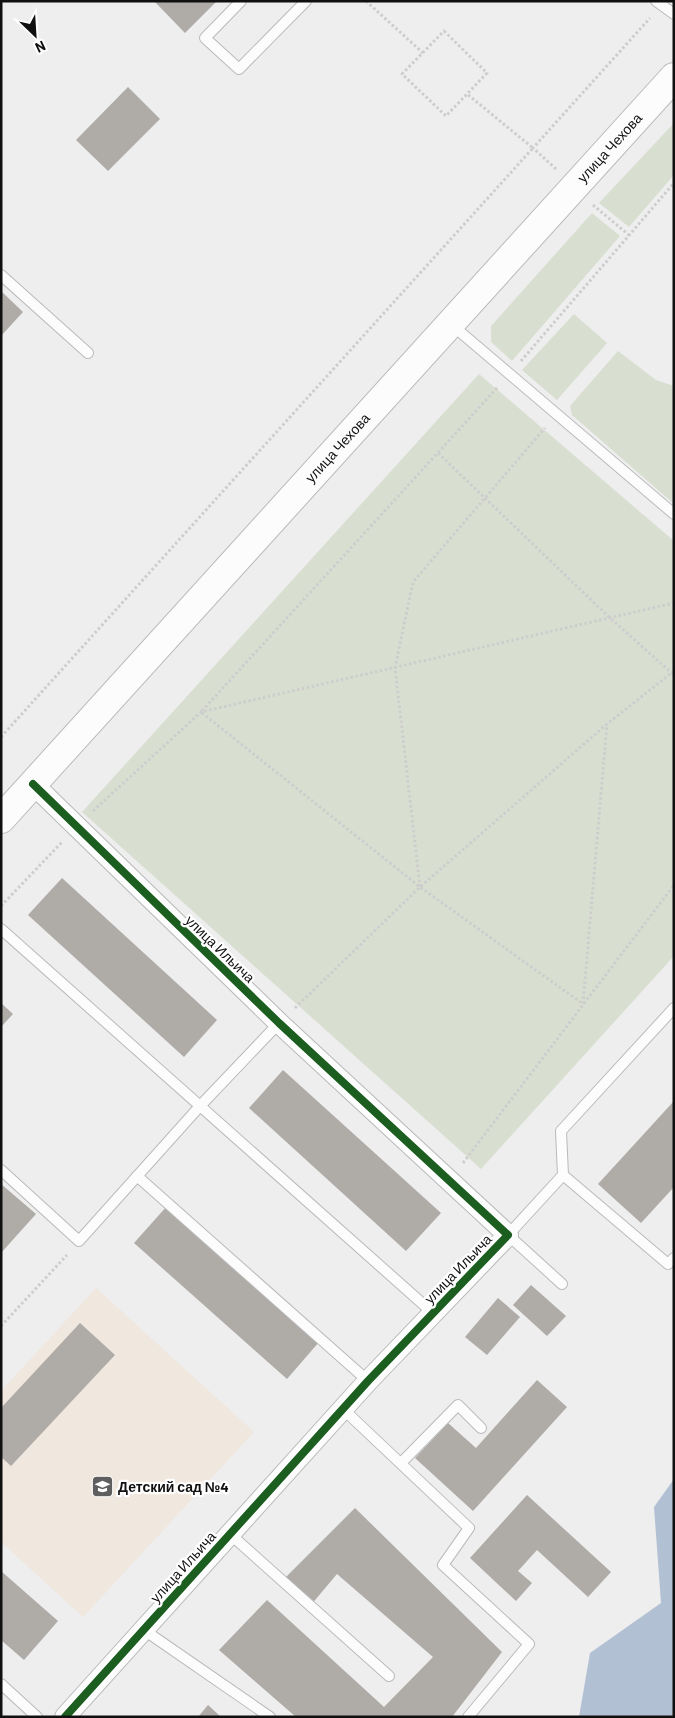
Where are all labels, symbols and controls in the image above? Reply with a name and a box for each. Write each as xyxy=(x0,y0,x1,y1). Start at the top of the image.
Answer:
north arrow xyxy=(10,10,60,60)
text: N xyxy=(33,38,49,57)
street label: улица Чехова xyxy=(573,109,645,186)
street label: улица Чехова xyxy=(301,409,373,486)
street label: улица Ильича xyxy=(182,911,259,986)
street label: улица Ильича xyxy=(420,1230,495,1307)
school or university icon: Детский сад №4 xyxy=(90,1475,114,1499)
place label: Детский сад №4 xyxy=(118,1478,229,1495)
street label: улица Ильича xyxy=(146,1527,219,1606)

